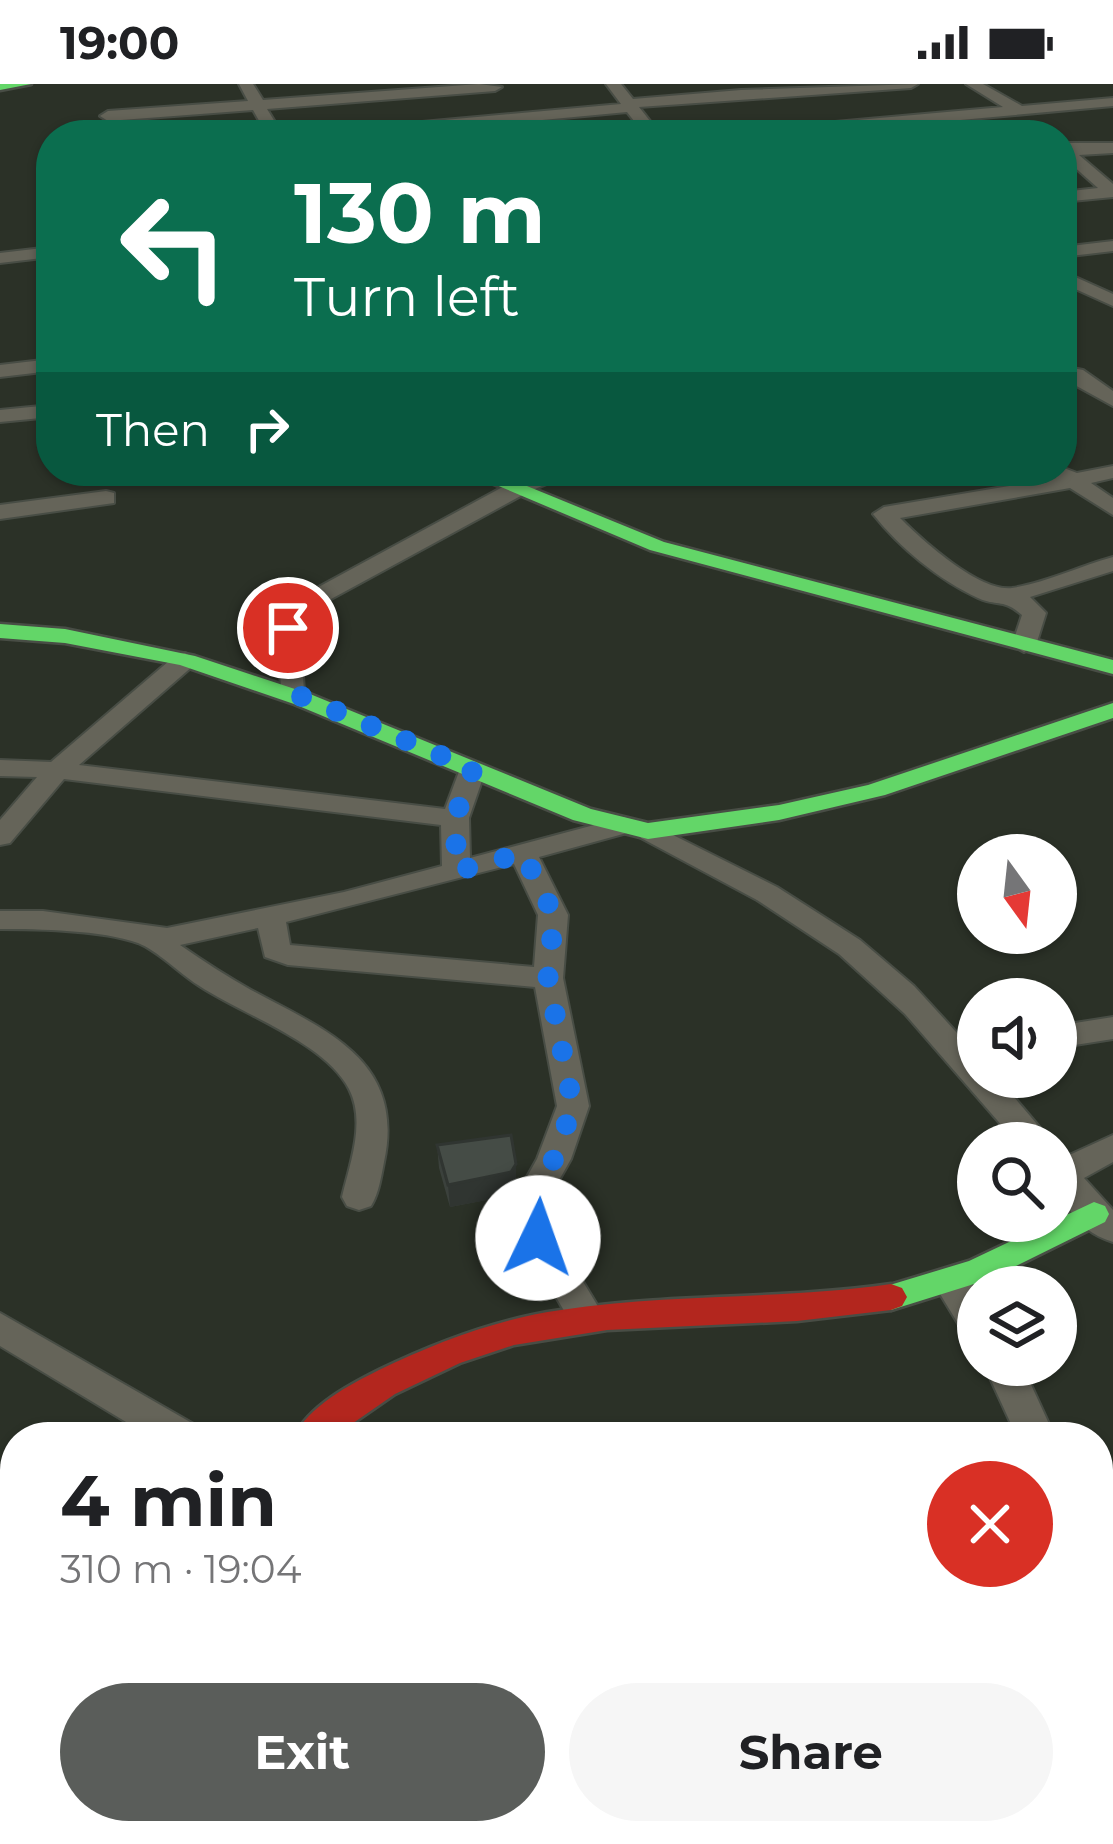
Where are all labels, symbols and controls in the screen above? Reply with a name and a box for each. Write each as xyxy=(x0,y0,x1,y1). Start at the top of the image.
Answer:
text: 19:00 xyxy=(60,15,179,70)
text: 130 m xyxy=(294,162,546,264)
icon: left xyxy=(96,168,252,324)
text: Turn left xyxy=(294,264,520,330)
icon: right xyxy=(234,396,300,462)
text: Then xyxy=(96,402,210,457)
pin xyxy=(237,577,339,679)
icon: arrive xyxy=(255,595,321,661)
north arrow xyxy=(957,834,1077,954)
map controls xyxy=(957,834,1077,1386)
button: sound xyxy=(957,978,1077,1098)
button: search xyxy=(957,1122,1077,1242)
position arrow xyxy=(475,1175,601,1301)
button: layers xyxy=(957,1266,1077,1386)
text: 4 min xyxy=(60,1456,277,1544)
button: close xyxy=(927,1461,1053,1587)
text: 310 m · 19:04 xyxy=(60,1545,301,1593)
button: Exit xyxy=(60,1683,545,1821)
button: Share xyxy=(569,1683,1053,1821)

